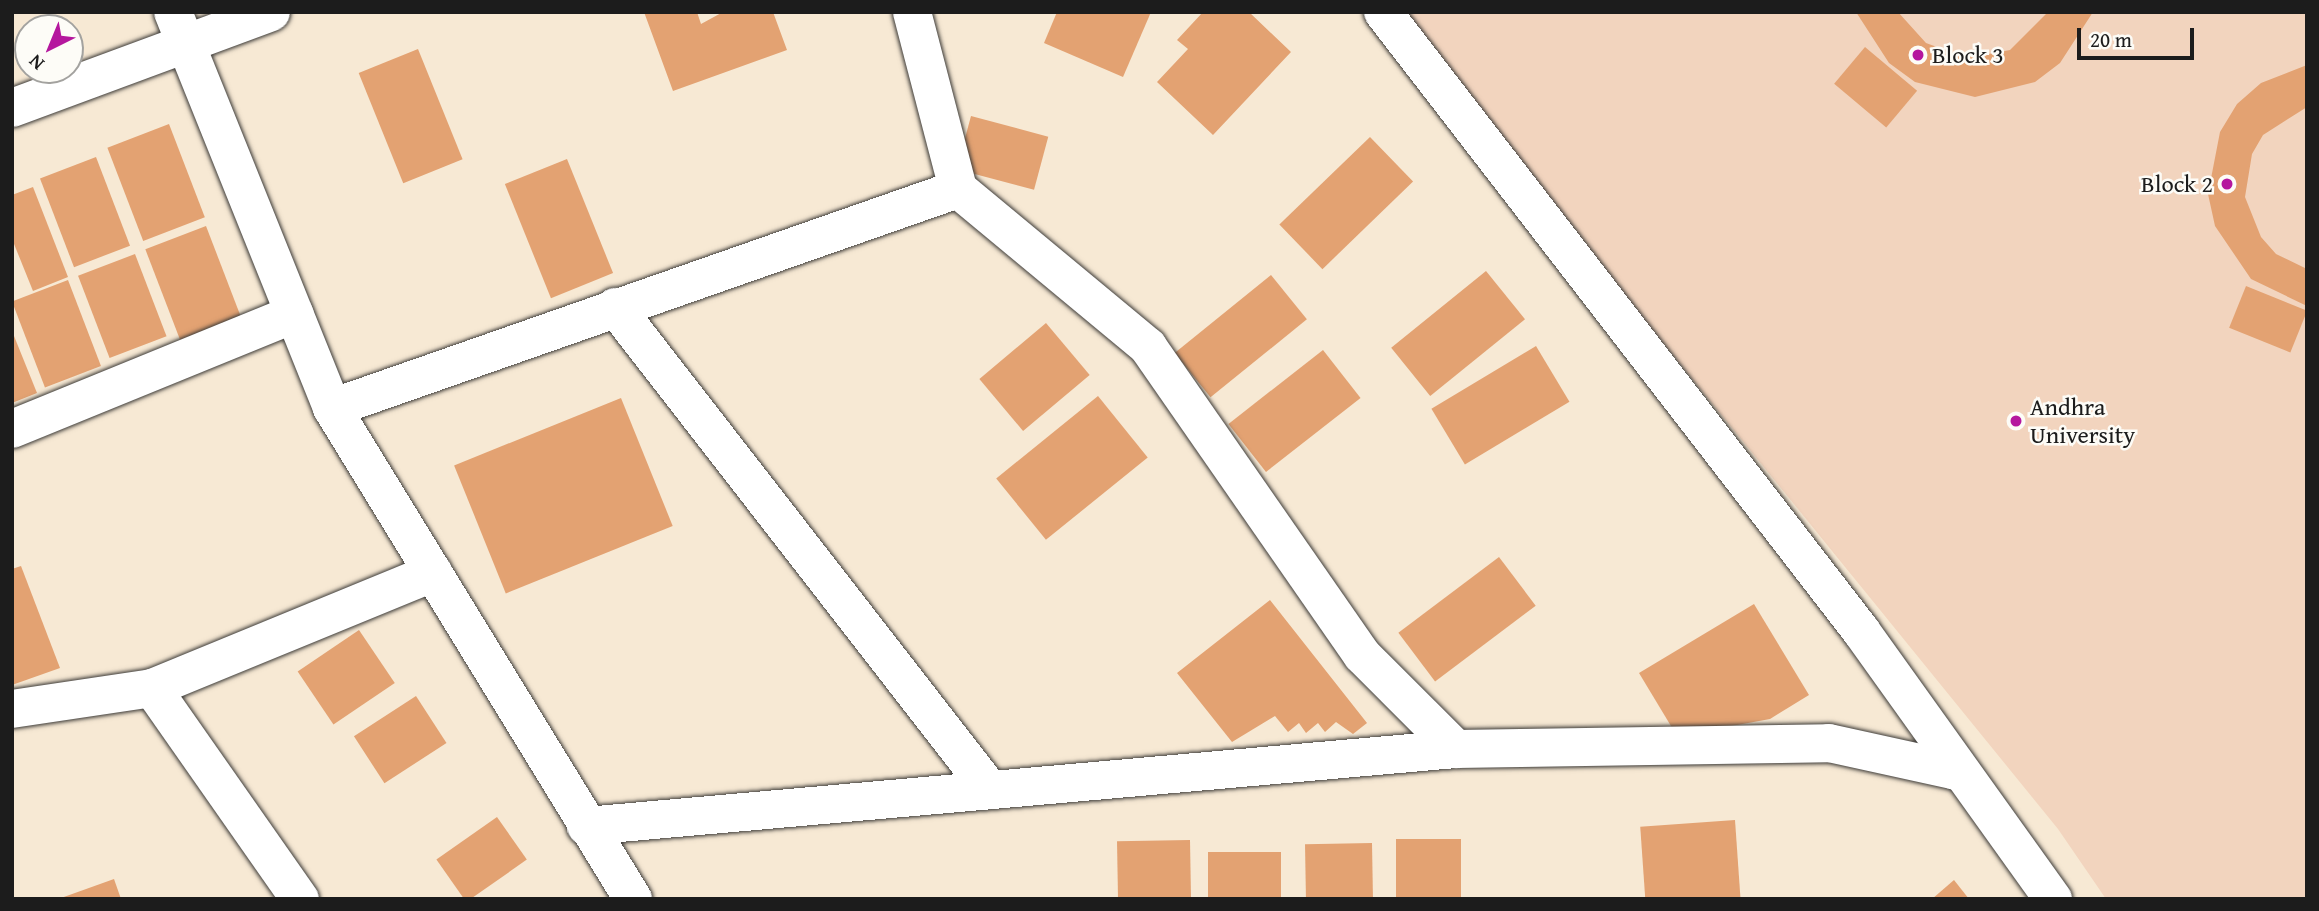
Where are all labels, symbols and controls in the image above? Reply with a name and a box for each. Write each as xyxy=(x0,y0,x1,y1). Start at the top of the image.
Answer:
north arrow xyxy=(14,14,84,84)
scale bar xyxy=(2081,14,2198,58)
text: 20 m xyxy=(2090,24,2132,55)
place label: Block 3 xyxy=(1932,41,2004,69)
marker: Block 3 xyxy=(1910,47,1926,63)
text: N xyxy=(22,48,50,77)
place label: Block 2 xyxy=(2141,170,2213,198)
marker: Block 2 xyxy=(2219,176,2235,192)
place label: Andhra University xyxy=(2030,393,2135,449)
marker: Andhra University xyxy=(2008,413,2024,429)

